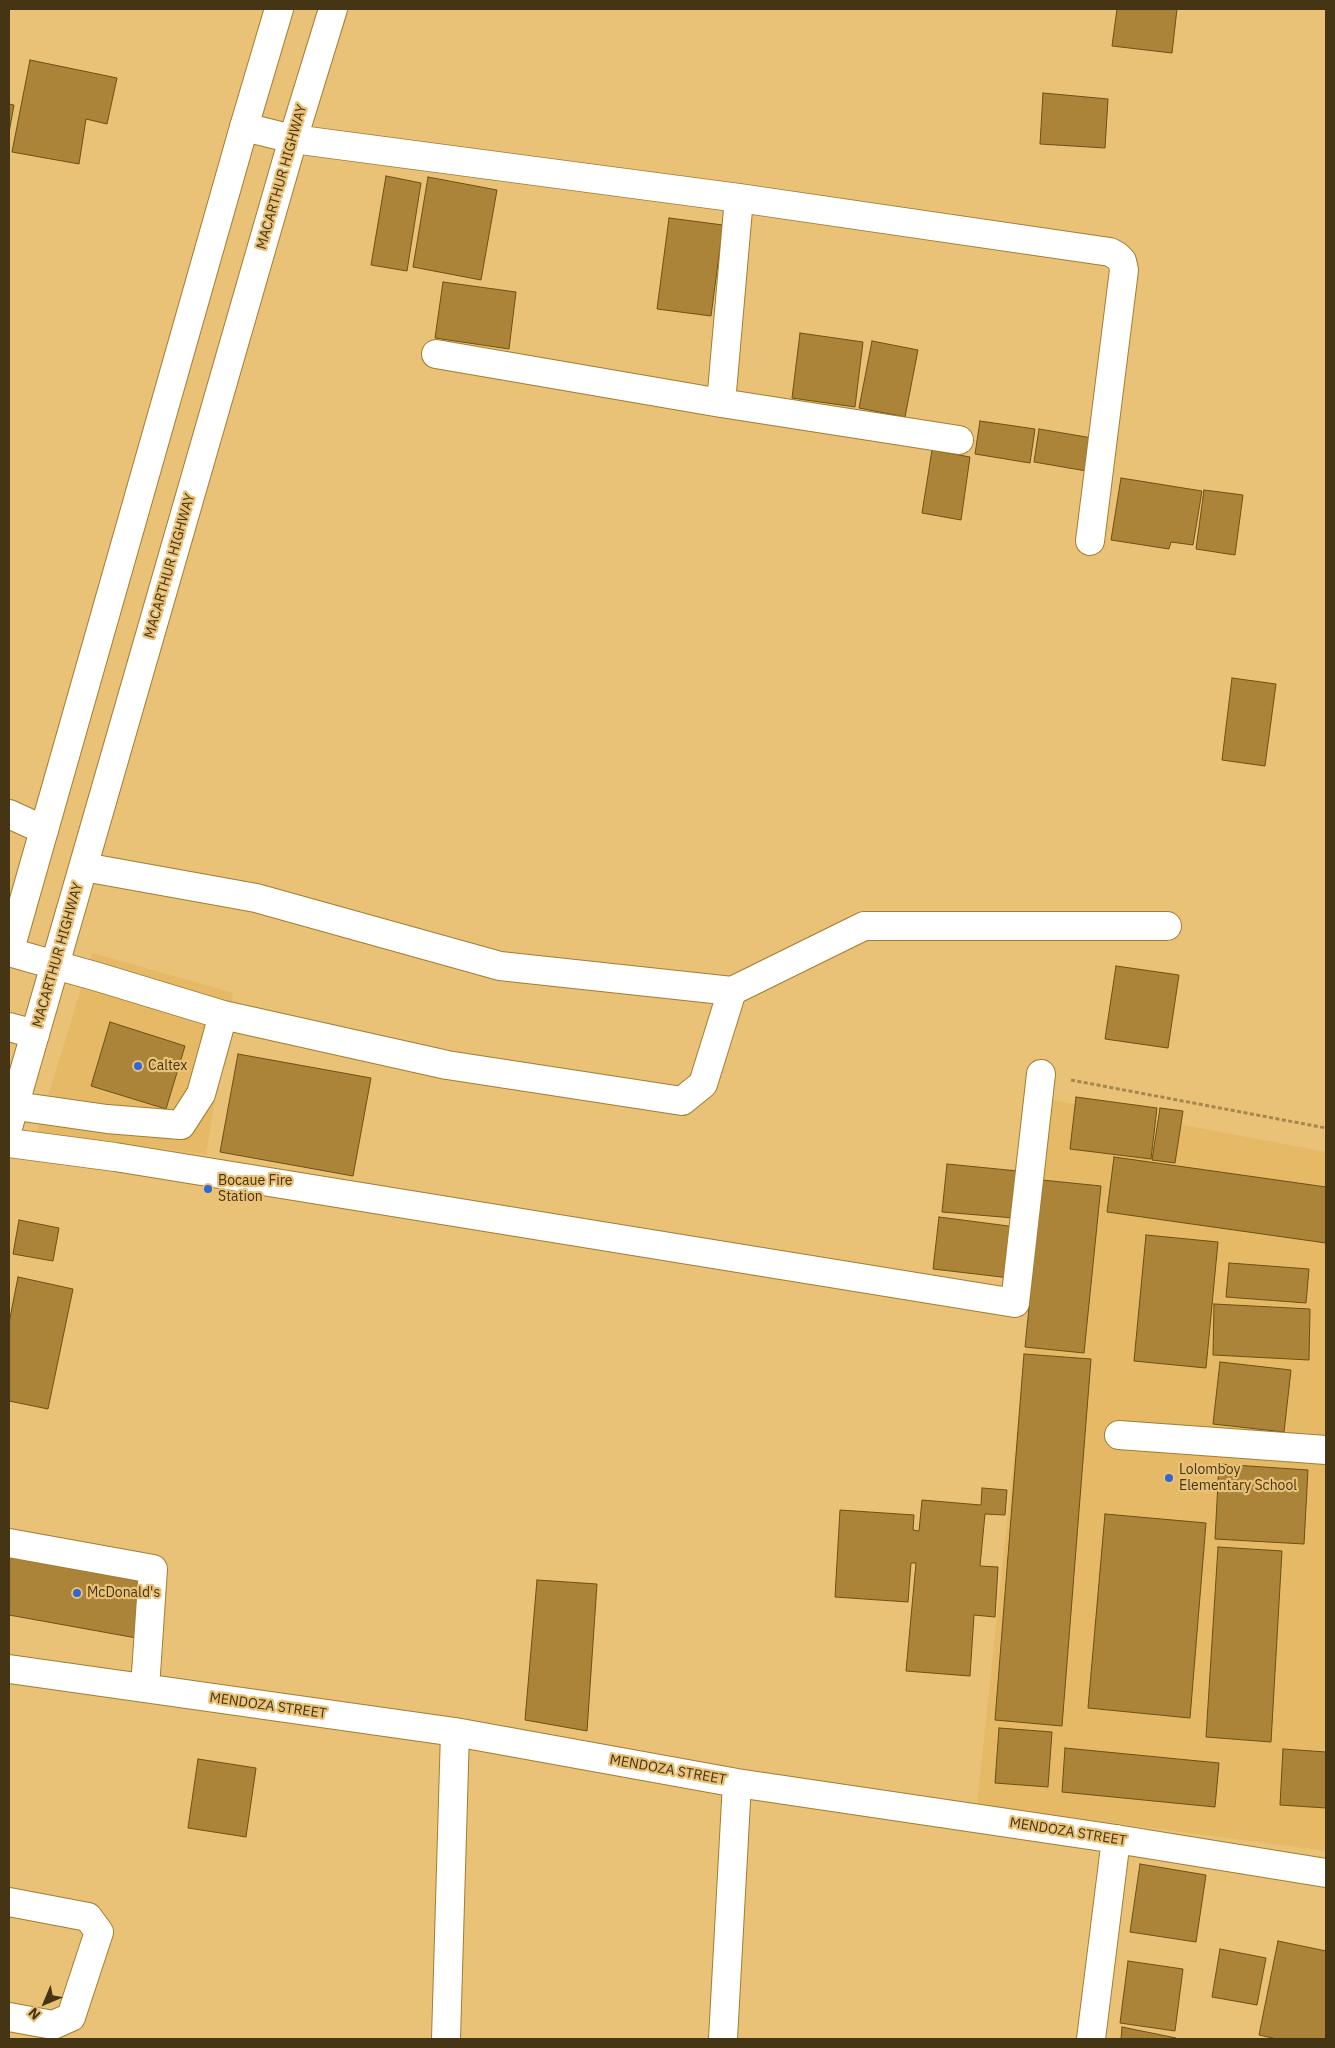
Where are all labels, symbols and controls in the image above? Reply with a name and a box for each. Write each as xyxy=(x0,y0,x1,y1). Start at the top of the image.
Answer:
street label: MACARTHUR HIGHWAY xyxy=(253,103,311,251)
street label: MACARTHUR HIGHWAY xyxy=(141,492,199,640)
street label: MACARTHUR HIGHWAY xyxy=(29,881,87,1029)
place label: Caltex xyxy=(148,1058,187,1074)
marker: Caltex xyxy=(132,1060,144,1072)
place label: Bocaue Fire Station xyxy=(218,1173,293,1206)
marker: Bocaue Fire Station xyxy=(202,1183,214,1195)
place label: Lolomboy Elementary School xyxy=(1179,1462,1297,1494)
marker: Lolomboy Elementary School xyxy=(1163,1472,1175,1484)
place label: McDonald's xyxy=(87,1585,160,1601)
marker: McDonald's xyxy=(71,1587,83,1599)
street label: MENDOZA STREET xyxy=(208,1689,328,1723)
street label: MENDOZA STREET xyxy=(608,1751,728,1789)
street label: MENDOZA STREET xyxy=(1008,1814,1128,1850)
north arrow xyxy=(20,1978,70,2028)
text: N xyxy=(24,2004,44,2024)

